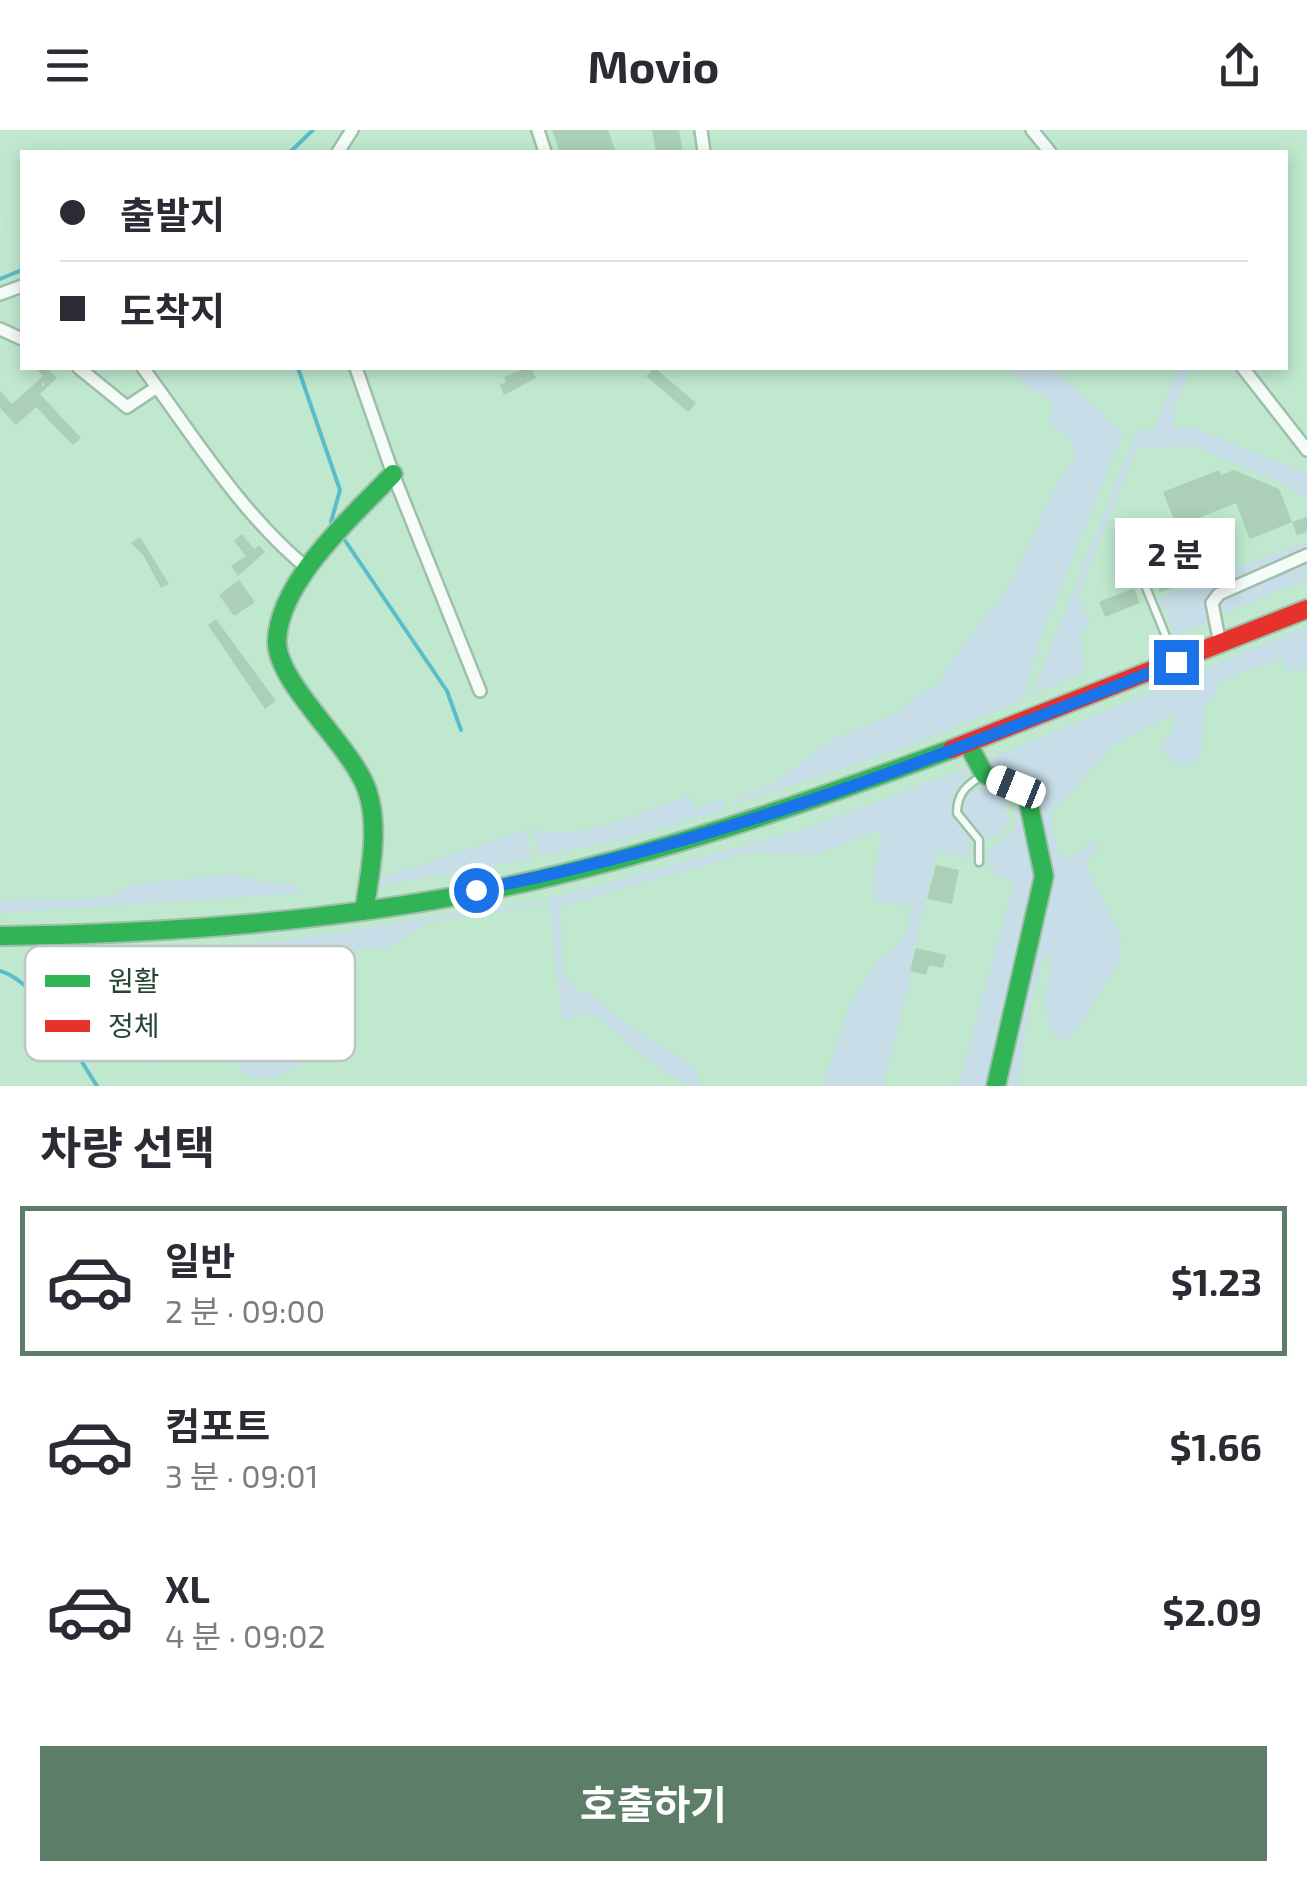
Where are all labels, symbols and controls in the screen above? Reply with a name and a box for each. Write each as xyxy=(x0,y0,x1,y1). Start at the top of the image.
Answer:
icon: menu xyxy=(40,38,95,93)
text: Movio xyxy=(588,38,719,92)
icon: share xyxy=(1212,38,1267,93)
text: 출발지 xyxy=(120,191,225,237)
text: 도착지 xyxy=(120,287,225,333)
callout: 2 분 xyxy=(1116,517,1236,587)
text: 2 분 xyxy=(1148,534,1202,572)
route end xyxy=(1154,640,1199,685)
car xyxy=(983,762,1049,812)
route start xyxy=(454,868,499,913)
legend xyxy=(25,946,355,1061)
text: 원활 xyxy=(108,963,160,997)
text: 정체 xyxy=(108,1008,160,1042)
text: 차량 선택 xyxy=(40,1119,215,1173)
icon: car xyxy=(45,1236,135,1326)
text: 일반 xyxy=(165,1237,235,1283)
text: $1.23 xyxy=(1171,1258,1262,1304)
text: 2 분 · 09:00 xyxy=(165,1291,325,1329)
icon: car xyxy=(45,1401,135,1491)
text: 컴포트 xyxy=(165,1402,270,1448)
text: $1.66 xyxy=(1169,1423,1262,1469)
text: 3 분 · 09:01 xyxy=(165,1456,318,1494)
text: XL xyxy=(165,1565,210,1611)
icon: car xyxy=(45,1566,135,1656)
text: $2.09 xyxy=(1162,1588,1262,1634)
text: 4 분 · 09:02 xyxy=(165,1616,326,1654)
button: 호출하기 xyxy=(40,1746,1267,1861)

